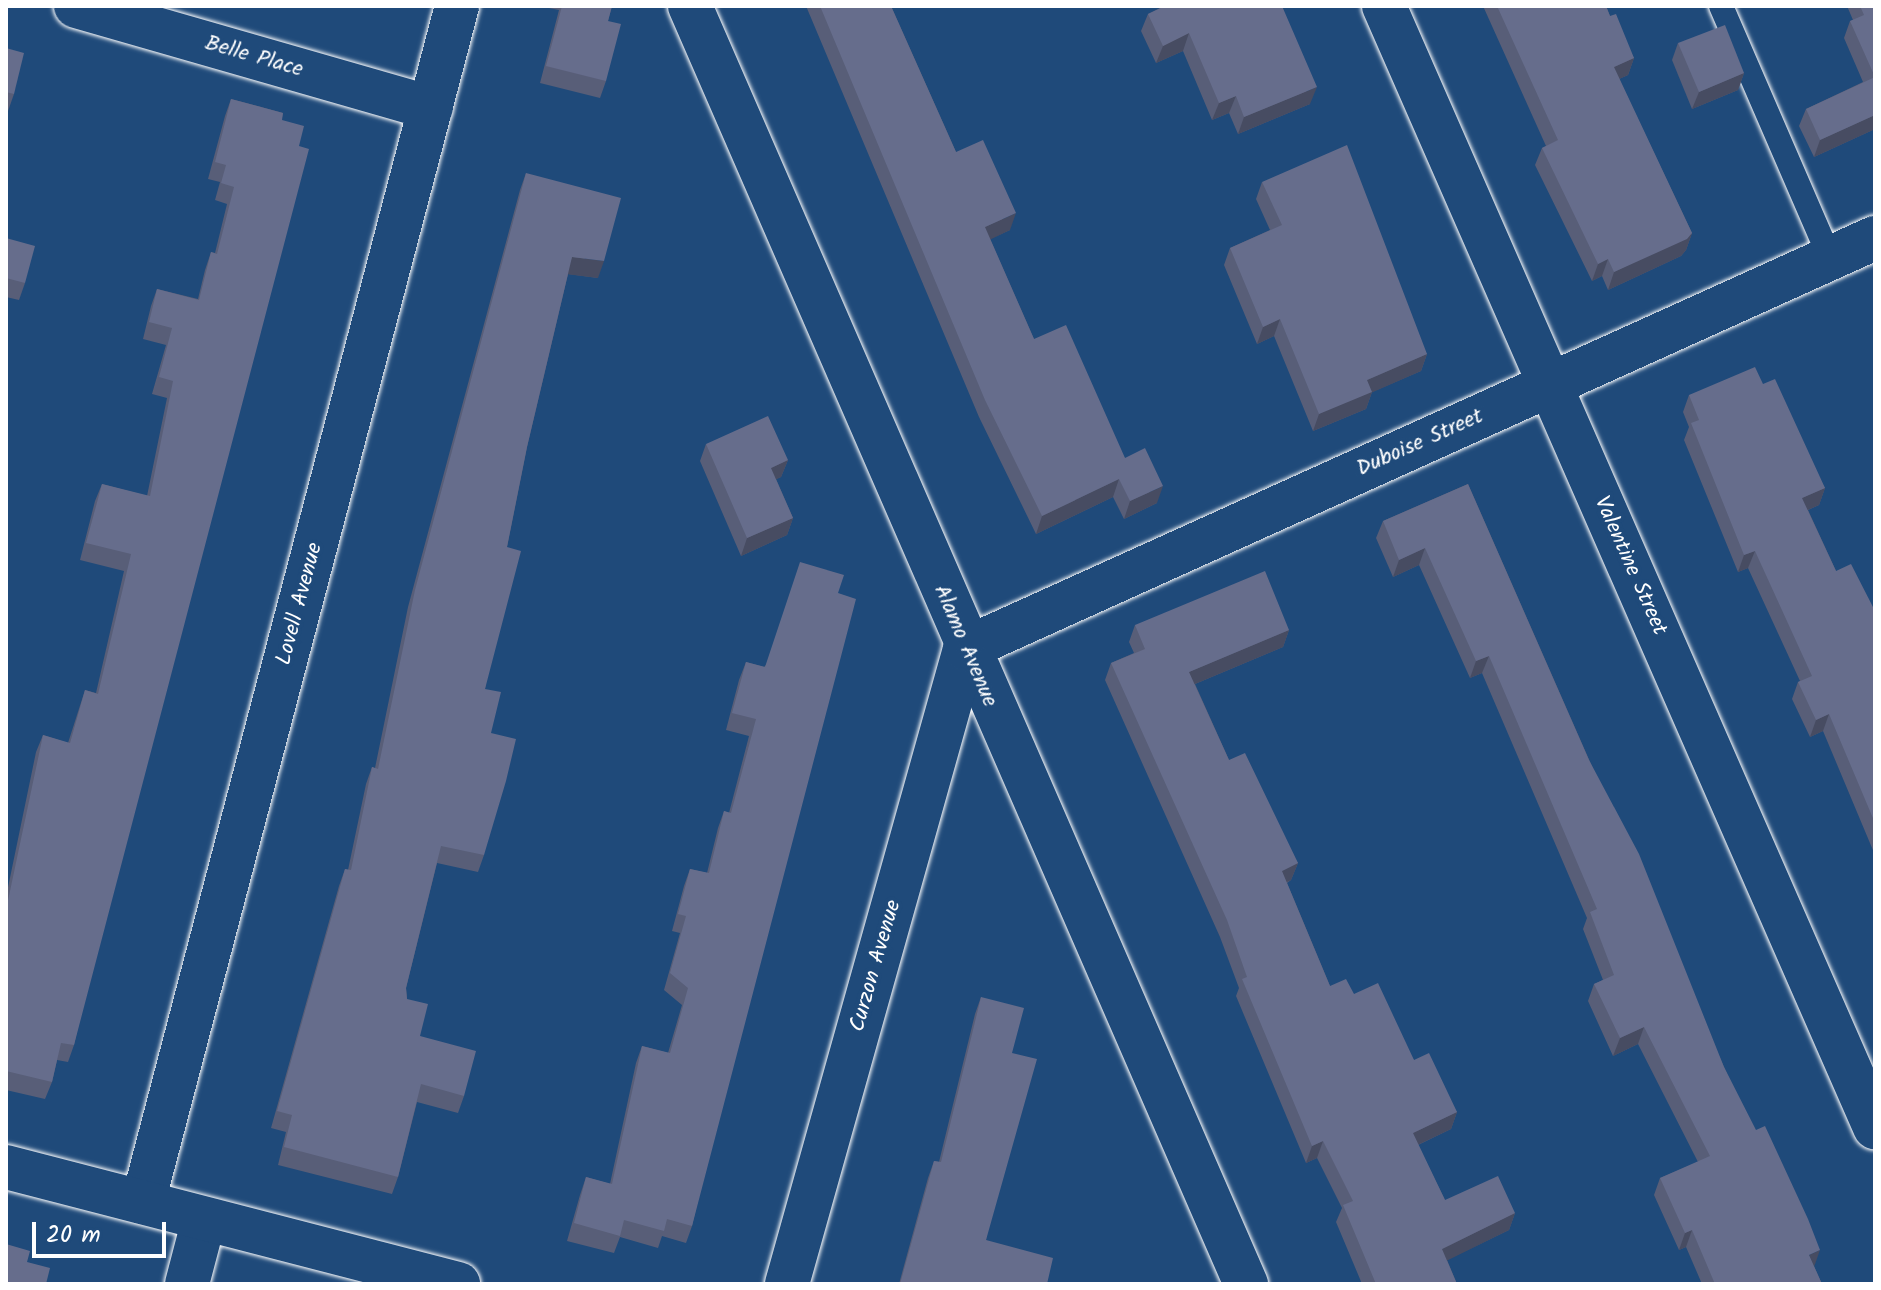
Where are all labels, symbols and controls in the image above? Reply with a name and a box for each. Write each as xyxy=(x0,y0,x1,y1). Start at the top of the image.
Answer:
street label: Belle Place xyxy=(202,30,306,84)
street label: Duboise Street xyxy=(1353,403,1487,483)
street label: Valentine Street xyxy=(1588,493,1672,639)
street label: Lovell Avenue xyxy=(271,540,329,668)
street label: Alamo Avenue xyxy=(927,581,1003,711)
street label: Curzon Avenue xyxy=(845,897,907,1035)
scale bar xyxy=(36,1206,170,1256)
text: 20 m xyxy=(46,1216,101,1255)

